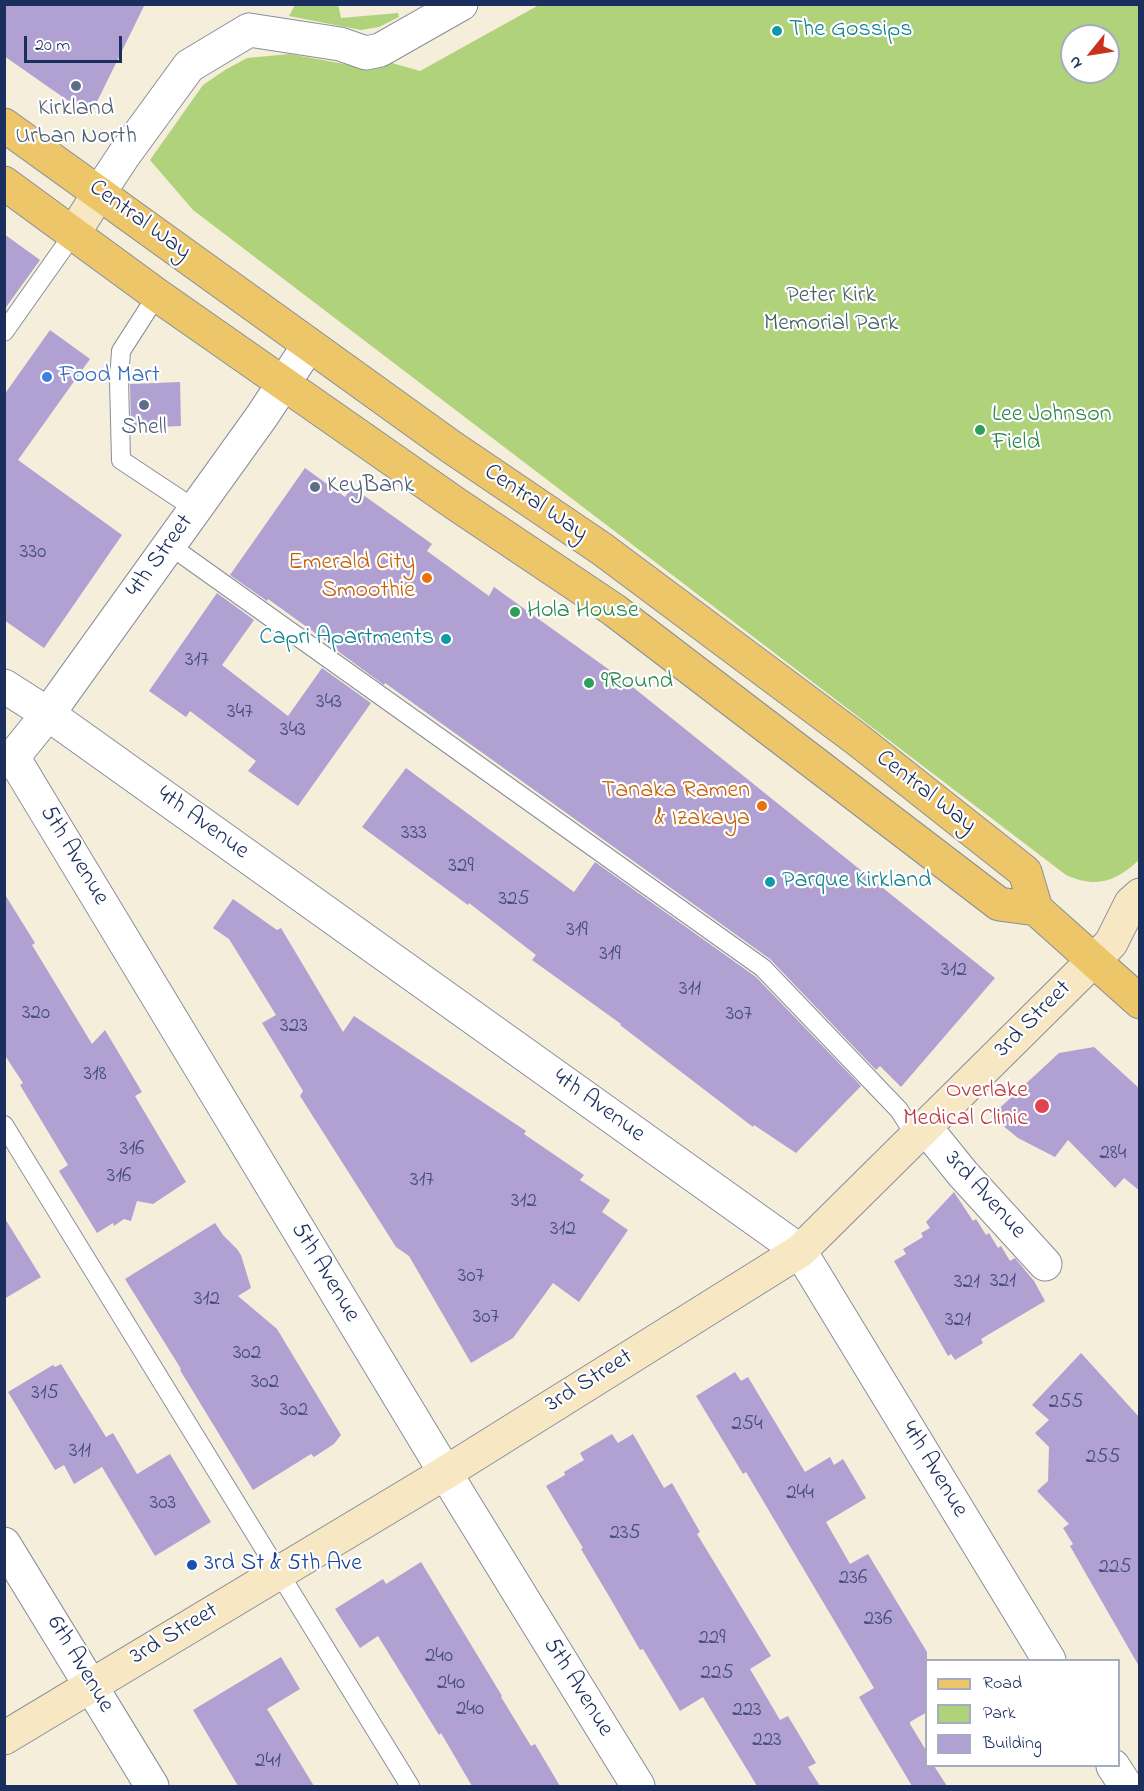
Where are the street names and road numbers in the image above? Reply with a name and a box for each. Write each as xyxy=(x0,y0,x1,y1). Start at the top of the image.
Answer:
street label: Central Way xyxy=(82,174,196,268)
street label: Central Way xyxy=(478,459,592,549)
street label: 4th Street xyxy=(121,510,201,604)
street label: Central Way xyxy=(869,745,981,841)
street label: 4th Avenue xyxy=(150,781,254,867)
street label: 5th Avenue xyxy=(32,801,114,911)
street label: 3rd Street xyxy=(989,975,1079,1065)
street label: 4th Avenue xyxy=(546,1064,650,1150)
street label: 3rd Avenue xyxy=(937,1146,1031,1246)
street label: 5th Avenue xyxy=(283,1218,365,1328)
street label: 3rd Street xyxy=(541,1344,639,1420)
street label: 4th Avenue xyxy=(893,1417,973,1523)
street label: 3rd Street xyxy=(126,1598,224,1672)
street label: 6th Avenue xyxy=(39,1611,119,1719)
street label: 5th Avenue xyxy=(535,1633,619,1743)

